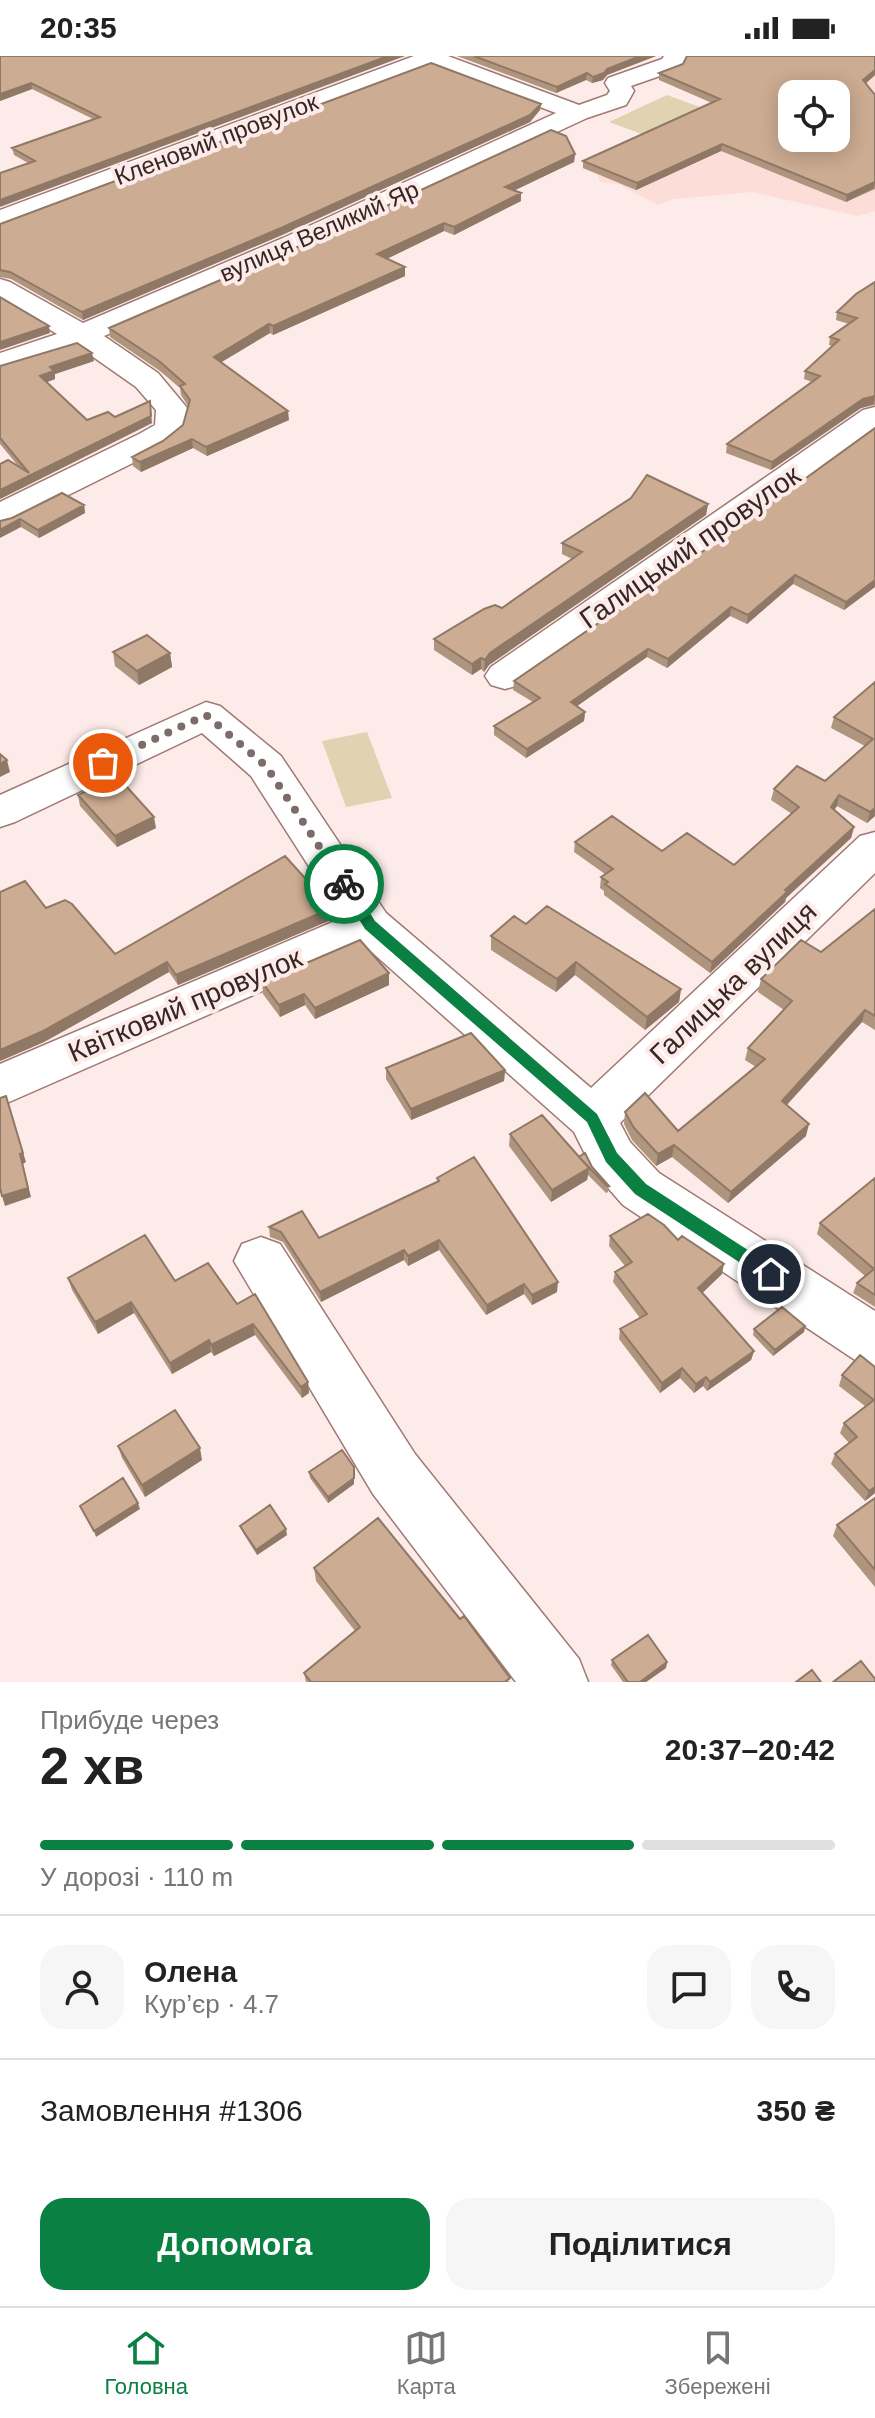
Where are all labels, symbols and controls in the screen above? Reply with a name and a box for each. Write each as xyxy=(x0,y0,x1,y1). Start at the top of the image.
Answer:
text: 20:35 xyxy=(40,11,117,44)
map controls xyxy=(778,80,850,152)
button: locate xyxy=(778,80,850,152)
street label: Кленовий провулок xyxy=(110,88,322,190)
street label: вулиця Великий Яр xyxy=(215,175,423,287)
street label: Галицький провулок xyxy=(574,459,807,635)
pin xyxy=(69,729,137,797)
icon: bag xyxy=(81,741,125,785)
courier xyxy=(304,844,384,924)
icon: bike xyxy=(322,862,366,906)
street label: Галицька вулиця xyxy=(644,896,822,1070)
street label: Квітковий провулок xyxy=(64,941,307,1068)
pin xyxy=(737,1240,805,1308)
icon: home xyxy=(749,1252,793,1296)
text: Прибуде через xyxy=(40,1705,219,1735)
text: 20:37–20:42 xyxy=(665,1733,835,1766)
text: 2 хв xyxy=(40,1737,144,1795)
text: У дорозі · 110 m xyxy=(40,1862,233,1892)
button: person xyxy=(40,1945,124,2029)
button: chat xyxy=(647,1945,731,2029)
button: phone xyxy=(751,1945,835,2029)
text: Олена xyxy=(144,1955,237,1988)
text: Кур’єр · 4.7 xyxy=(144,1989,279,2019)
text: Замовлення #1306 xyxy=(40,2094,303,2127)
text: 350 ₴ xyxy=(757,2094,835,2127)
button: Допомога xyxy=(40,2198,430,2290)
button: Поділитися xyxy=(446,2198,835,2290)
tab: Головна xyxy=(104,2326,188,2400)
tab: Карта xyxy=(397,2326,456,2400)
tab: Збережені xyxy=(665,2326,771,2400)

